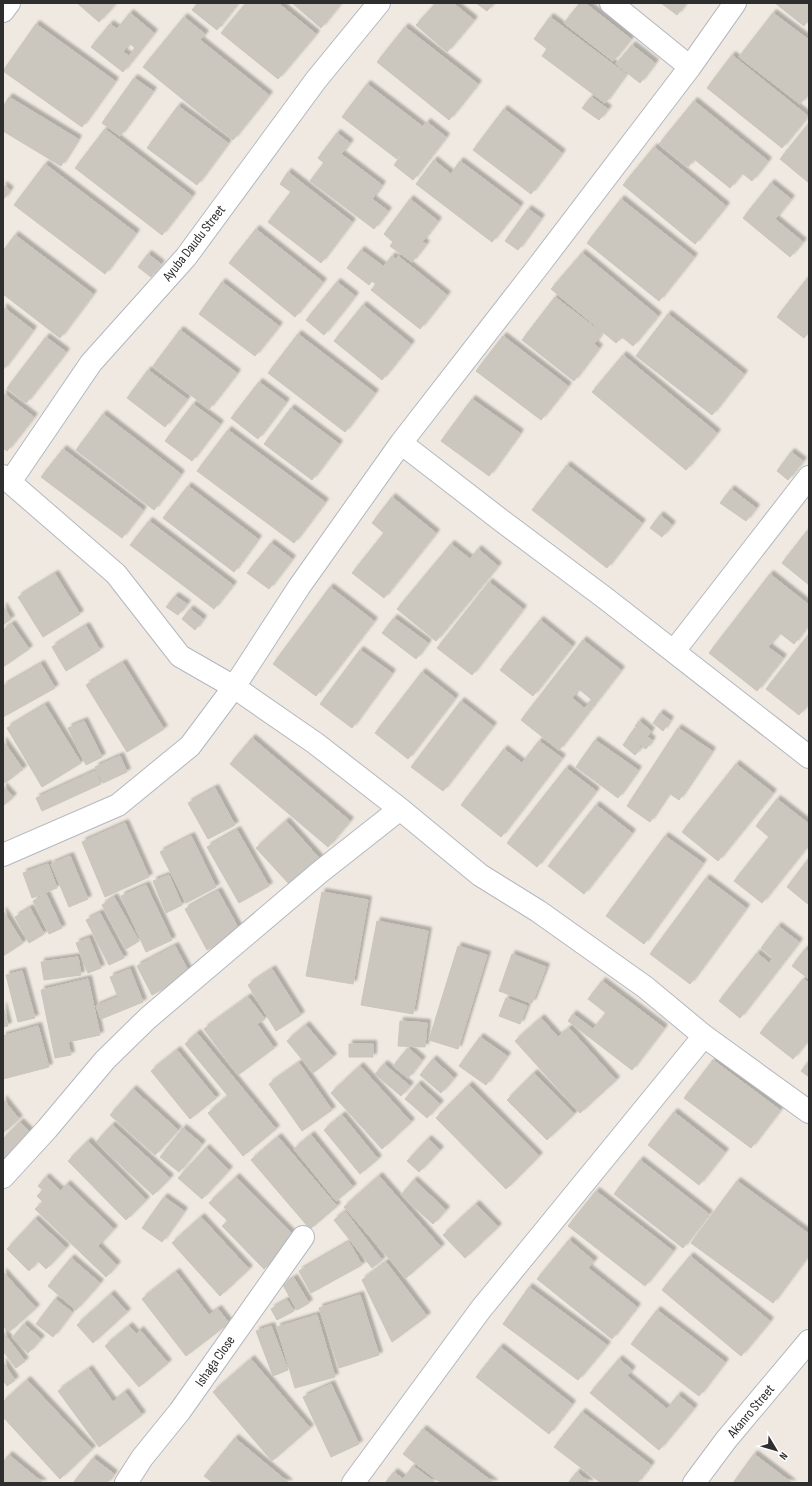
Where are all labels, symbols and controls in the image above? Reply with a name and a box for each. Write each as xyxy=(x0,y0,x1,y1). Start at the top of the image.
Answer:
street label: Ayuba Daudu Street xyxy=(158,202,229,285)
street label: Ishaga Close xyxy=(191,1332,239,1390)
street label: Akanro Street xyxy=(723,1381,778,1442)
north arrow xyxy=(756,1430,796,1470)
text: N xyxy=(776,1450,790,1462)

